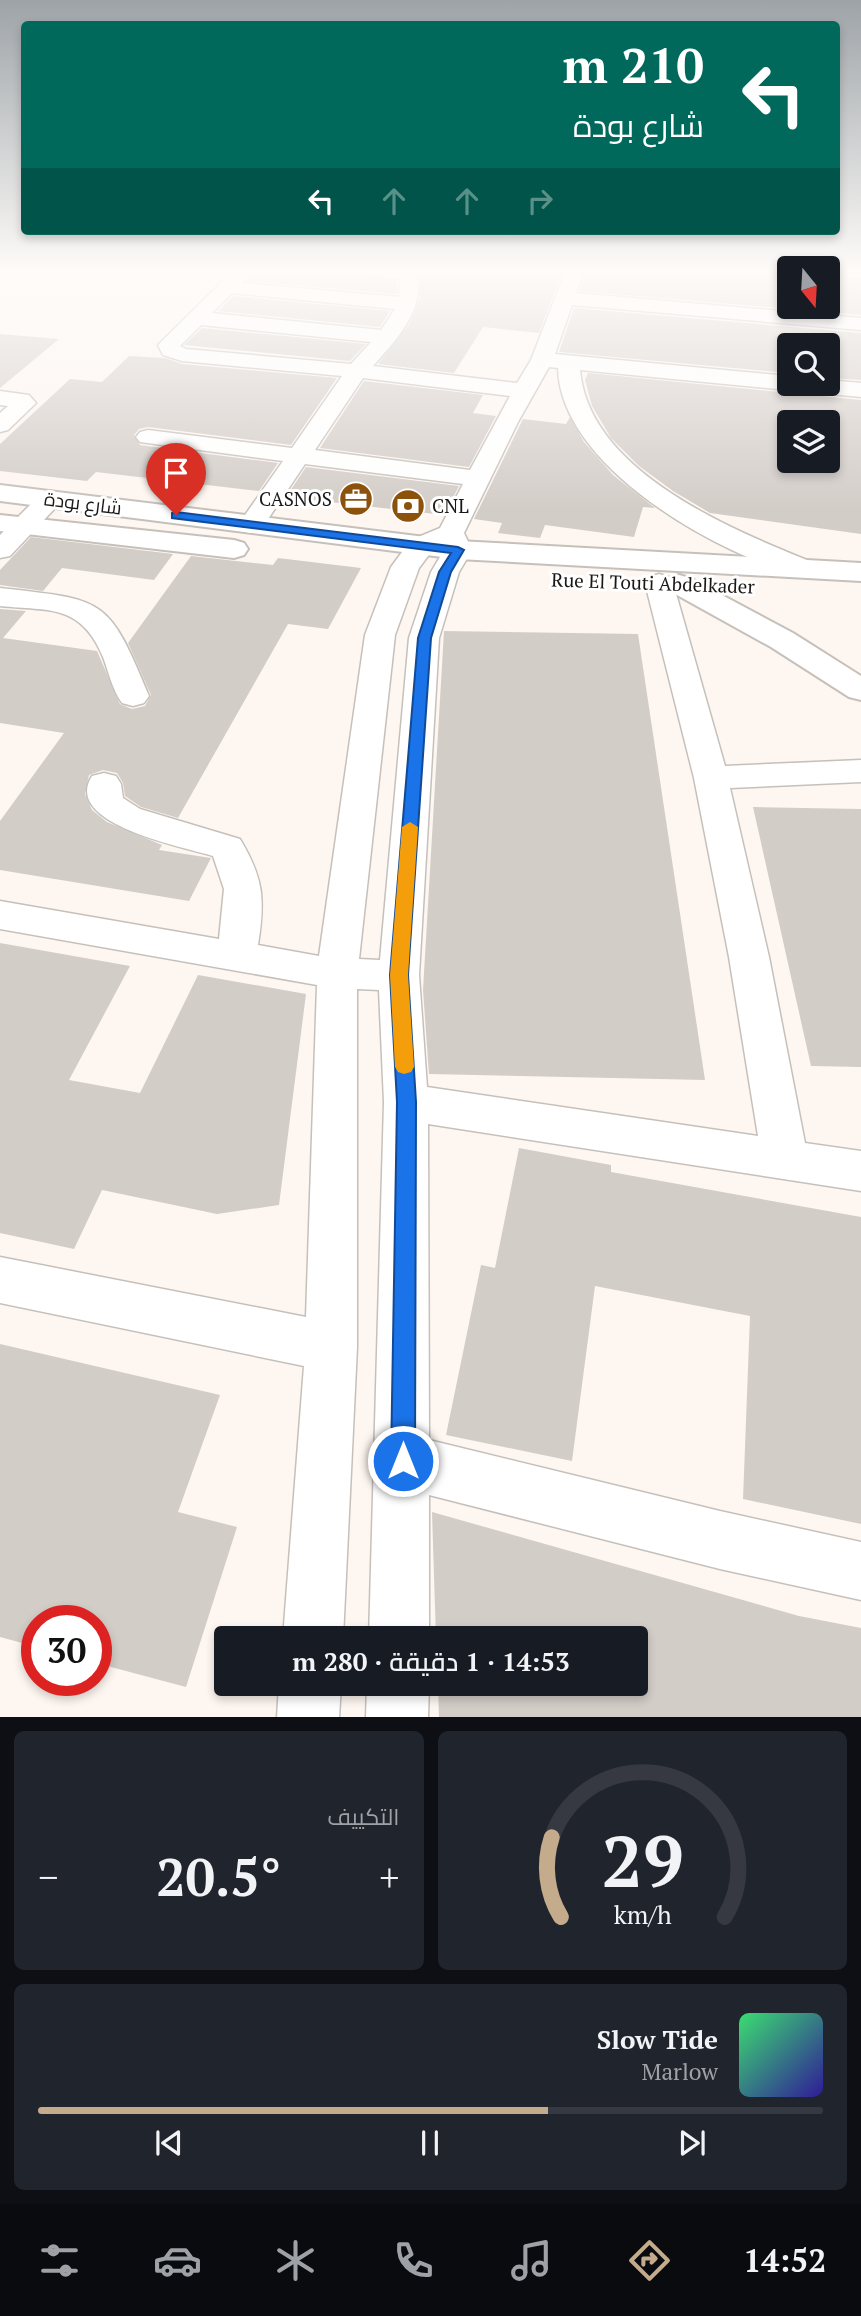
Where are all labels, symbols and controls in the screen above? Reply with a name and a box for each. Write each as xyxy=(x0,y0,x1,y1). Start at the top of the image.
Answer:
text: 210 m xyxy=(562,32,704,97)
icon: left xyxy=(728,49,819,140)
text: شارع بودة xyxy=(573,104,704,146)
icon: left xyxy=(302,182,340,220)
icon: ahead xyxy=(375,182,413,220)
icon: ahead xyxy=(448,182,486,220)
icon: right xyxy=(521,182,559,220)
north arrow xyxy=(777,256,840,318)
map controls xyxy=(777,256,840,473)
button: search xyxy=(777,333,840,396)
button: layers xyxy=(777,410,840,473)
pin xyxy=(146,443,206,515)
icon: arrive xyxy=(157,454,195,492)
office icon: CASNOS xyxy=(337,480,375,518)
street label: شارع بودة xyxy=(43,485,123,522)
place label: CASNOS xyxy=(259,486,332,511)
bank icon: CNL xyxy=(389,487,427,525)
place label: CNL xyxy=(432,493,469,518)
street label: Rue El Touti Abdelkader xyxy=(551,566,756,599)
position arrow xyxy=(366,1424,440,1498)
speed limit sign: 30 xyxy=(21,1605,112,1696)
text: 14:53 · 1 دقيقة · 280 m xyxy=(292,1644,570,1678)
text: التكييف xyxy=(327,1801,400,1832)
text: 29 xyxy=(601,1811,683,1908)
text: 20.5° xyxy=(156,1842,281,1911)
text: − xyxy=(38,1852,58,1902)
text: + xyxy=(379,1852,399,1902)
text: km/h xyxy=(613,1897,671,1930)
text: Slow Tide xyxy=(597,2022,718,2056)
text: Marlow xyxy=(642,2056,718,2087)
icon: previous xyxy=(150,2124,188,2162)
icon: pause xyxy=(411,2124,449,2162)
icon: next xyxy=(673,2124,711,2162)
icon: filters xyxy=(35,2236,84,2285)
icon: car xyxy=(153,2236,202,2285)
icon: climate xyxy=(271,2236,320,2285)
icon: phone xyxy=(389,2236,438,2285)
icon: music xyxy=(507,2236,556,2285)
icon: directions xyxy=(625,2236,674,2285)
text: 14:52 xyxy=(743,2239,826,2281)

